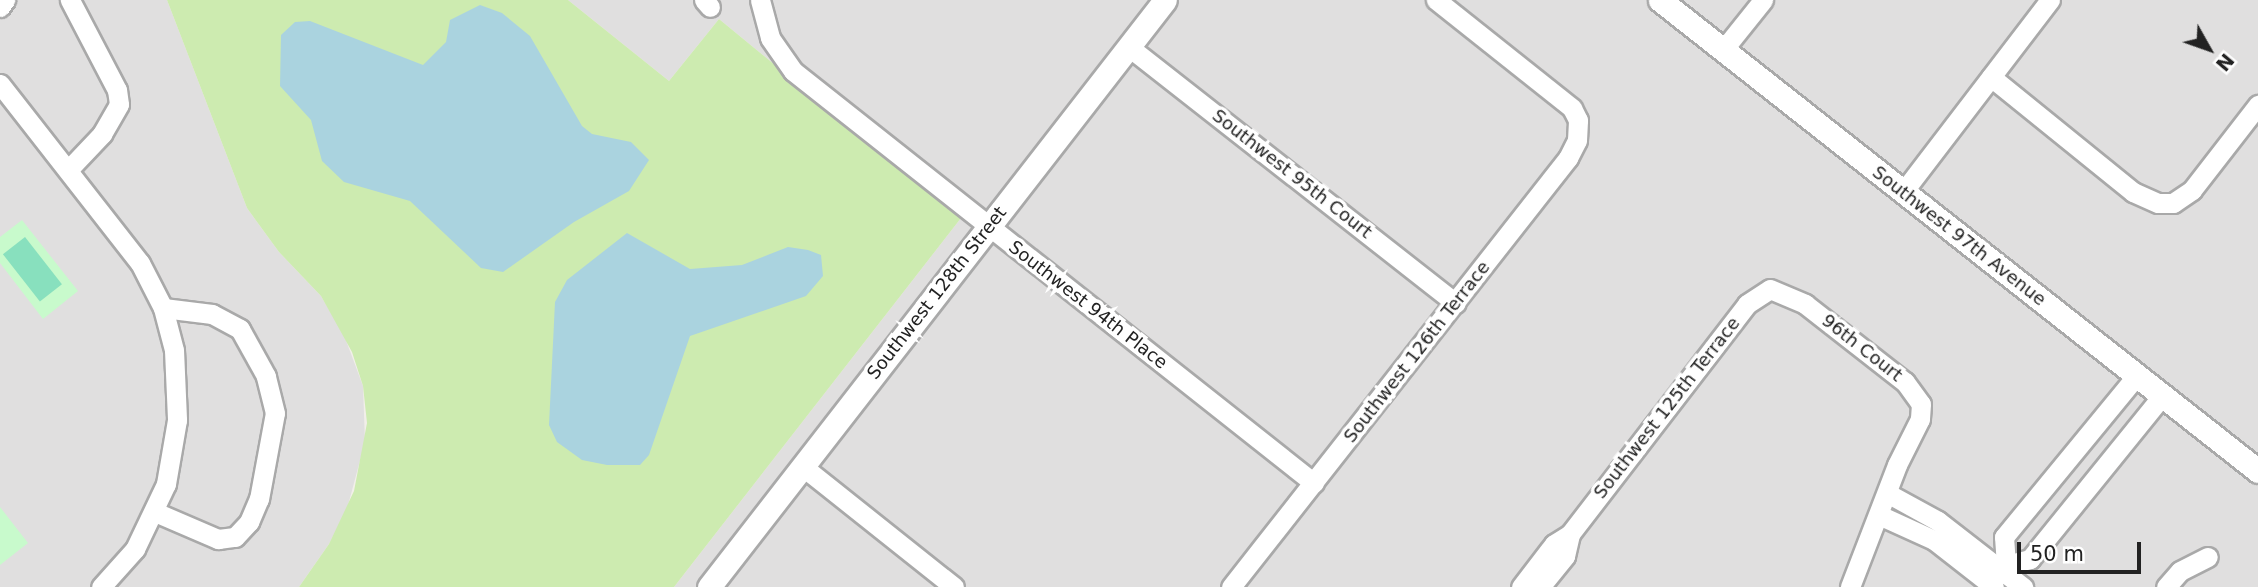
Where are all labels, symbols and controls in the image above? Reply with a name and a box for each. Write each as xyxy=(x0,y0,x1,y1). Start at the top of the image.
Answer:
north arrow xyxy=(2174,14,2244,84)
text: N xyxy=(2212,49,2239,76)
street label: Southwest 95th Court xyxy=(1208,105,1376,243)
street label: Southwest 97th Avenue xyxy=(1868,162,2050,310)
street label: Southwest 128th Street xyxy=(863,202,1011,384)
street label: Southwest 94th Place xyxy=(1004,236,1172,374)
street label: Southwest 126th Terrace xyxy=(1339,257,1495,447)
street label: 96th Court xyxy=(1817,310,1907,386)
street label: Southwest 125th Terrace xyxy=(1589,313,1745,503)
scale bar xyxy=(2020,528,2144,572)
text: 50 m xyxy=(2030,542,2084,566)

